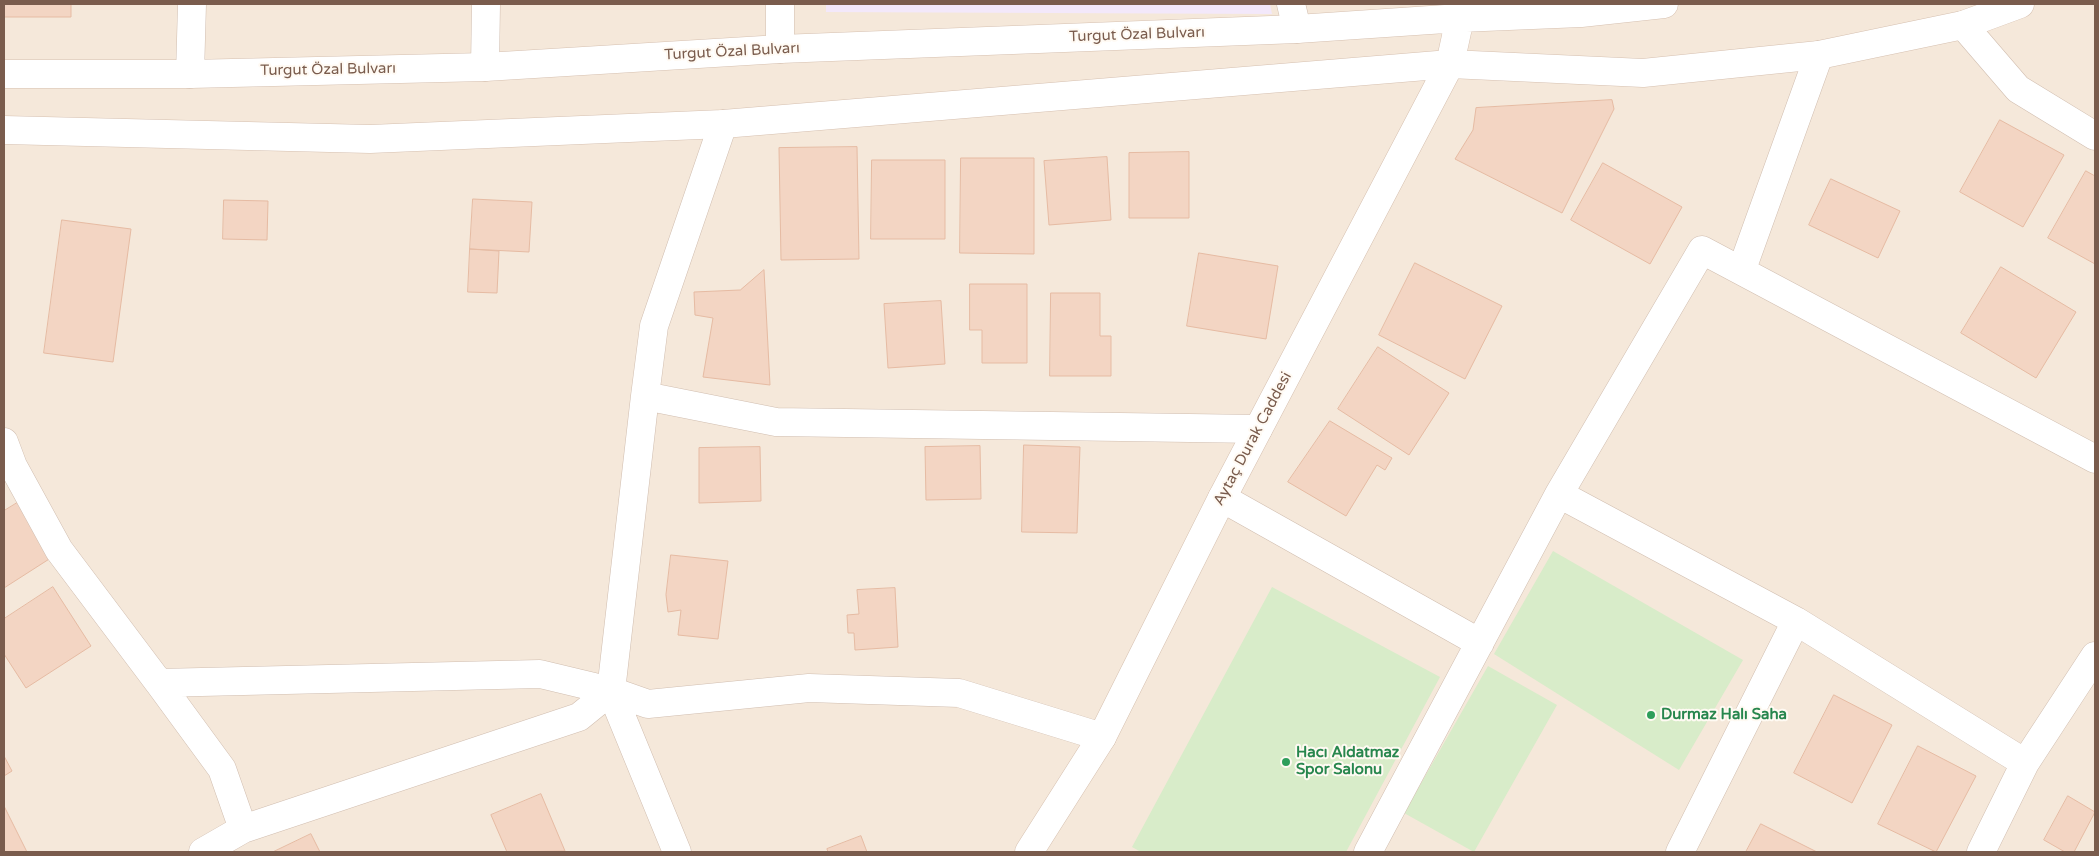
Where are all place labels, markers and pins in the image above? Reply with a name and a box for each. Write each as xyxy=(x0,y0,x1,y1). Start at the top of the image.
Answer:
place label: Durmaz Halı Saha xyxy=(1661,706,1787,724)
marker: Durmaz Halı Saha xyxy=(1645,709,1657,721)
place label: Hacı Aldatmaz Spor Salonu xyxy=(1296,744,1399,779)
marker: Hacı Aldatmaz Spor Salonu xyxy=(1280,756,1292,768)

